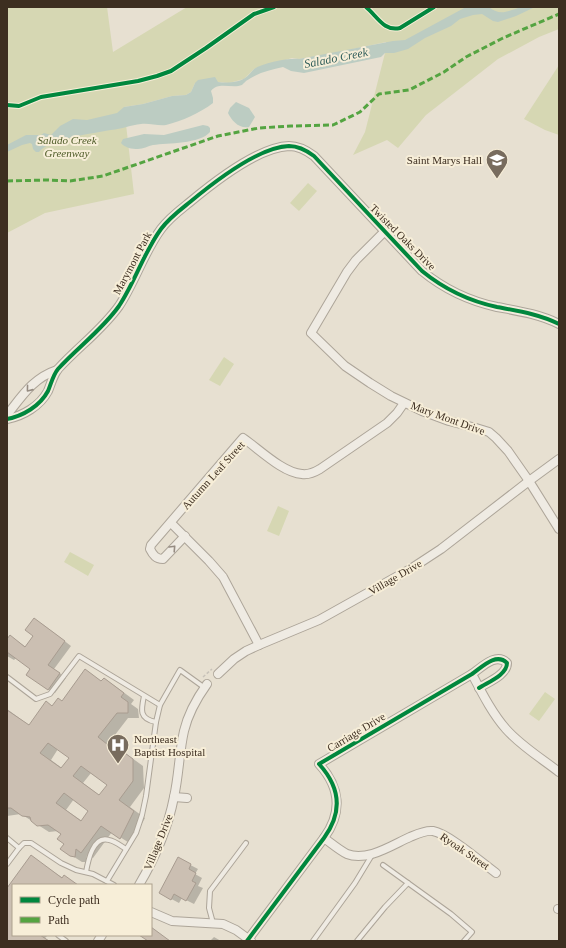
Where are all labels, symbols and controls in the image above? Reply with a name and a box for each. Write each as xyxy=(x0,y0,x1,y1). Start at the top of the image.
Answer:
water label: Salado Creek xyxy=(303,45,370,71)
park label: Salado Creek Greenway xyxy=(37,134,98,159)
school or university icon: Saint Marys Hall xyxy=(484,147,510,180)
place label: Saint Marys Hall xyxy=(407,154,482,166)
street label: Twisted Oaks Drive xyxy=(368,202,438,272)
street label: Marymont Park xyxy=(110,229,154,296)
one-way arrow xyxy=(26,384,33,391)
street label: Mary Mont Drive xyxy=(409,399,487,437)
street label: Autumn Leaf Street xyxy=(179,439,247,511)
one-way arrow xyxy=(168,545,176,553)
street label: Village Drive xyxy=(366,557,424,597)
street label: Carriage Drive xyxy=(325,710,387,754)
hospital icon: Northeast Baptist Hospital xyxy=(105,732,131,765)
place label: Northeast Baptist Hospital xyxy=(134,733,205,758)
street label: Village Drive xyxy=(141,812,175,872)
street label: Ryoak Street xyxy=(438,830,492,872)
legend xyxy=(12,884,152,936)
text: Cycle path xyxy=(48,893,100,907)
text: Path xyxy=(48,913,69,927)

